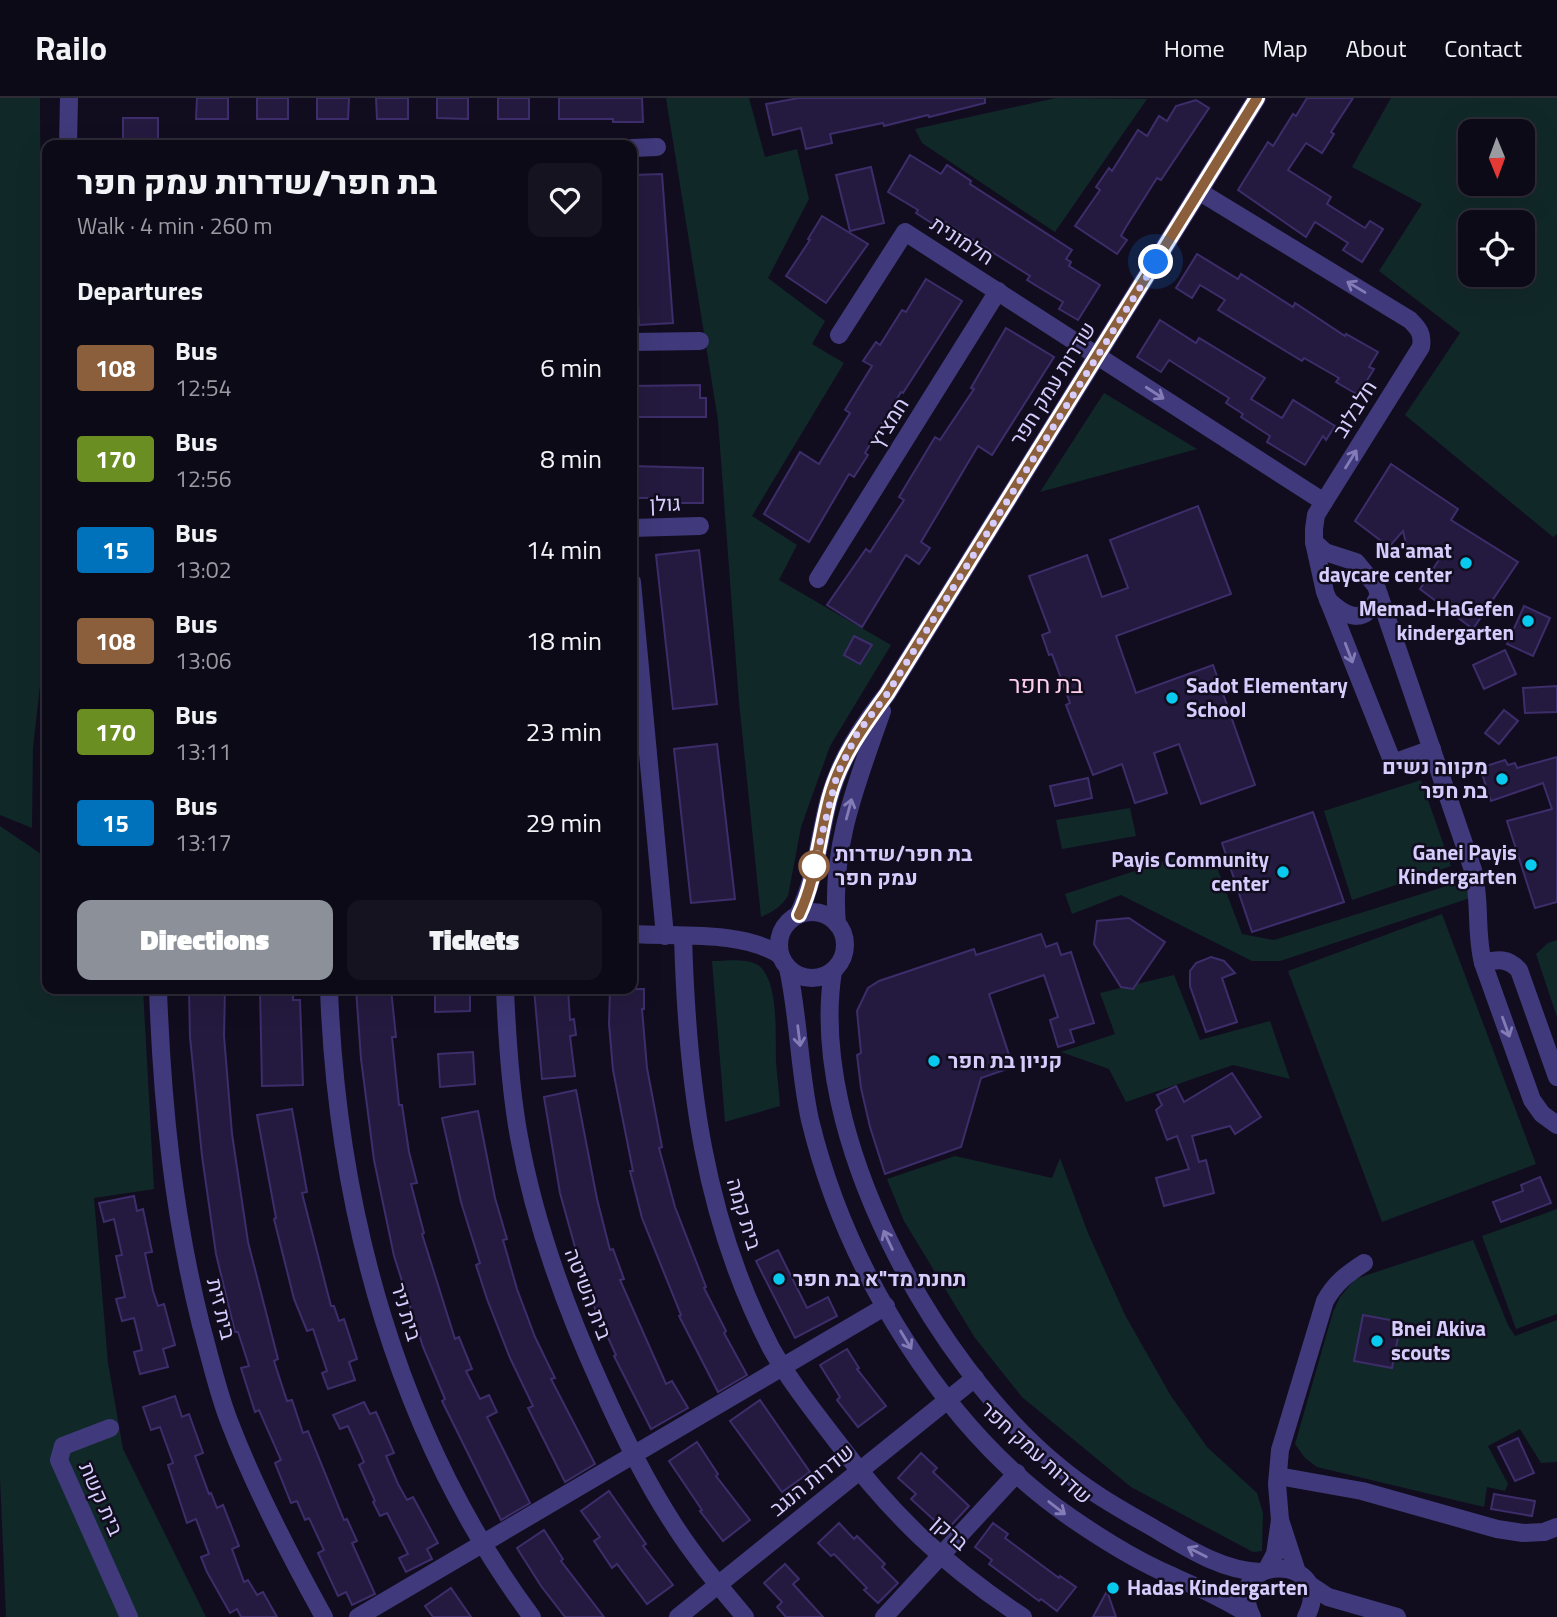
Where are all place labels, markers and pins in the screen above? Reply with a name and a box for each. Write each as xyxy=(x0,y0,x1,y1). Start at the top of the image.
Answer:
place label: Na'amat daycare center xyxy=(1319,534,1452,590)
marker: Na'amat daycare center xyxy=(1458,555,1474,571)
place label: Memad-HaGefen kindergarten xyxy=(1359,592,1514,648)
marker: Memad-HaGefen kindergarten xyxy=(1520,613,1536,629)
place label: Sadot Elementary School xyxy=(1186,669,1348,725)
marker: Sadot Elementary School xyxy=(1164,690,1180,706)
place label: מקווה נשים בת חפר xyxy=(1382,750,1489,806)
marker: מקווה נשים בת חפר xyxy=(1494,771,1510,787)
place label: Ganei Payis Kindergarten xyxy=(1398,836,1517,892)
place label: בת חפר/שדרות עמק חפר xyxy=(835,837,973,893)
place label: Payis Community center xyxy=(1111,843,1269,899)
marker: בת חפר/שדרות עמק חפר xyxy=(799,851,829,881)
marker: Ganei Payis Kindergarten xyxy=(1523,857,1539,873)
marker: Payis Community center xyxy=(1275,864,1291,880)
place label: קניון בת חפר xyxy=(948,1044,1062,1076)
marker: קניון בת חפר xyxy=(926,1053,942,1069)
place label: תחנת מד"א בת חפר xyxy=(793,1262,966,1294)
marker: תחנת מד"א בת חפר xyxy=(771,1271,787,1287)
place label: Bnei Akiva scouts xyxy=(1391,1312,1486,1368)
marker: Bnei Akiva scouts xyxy=(1369,1333,1385,1349)
place label: Hadas Kindergarten xyxy=(1127,1571,1308,1603)
marker: Hadas Kindergarten xyxy=(1105,1580,1121,1596)

